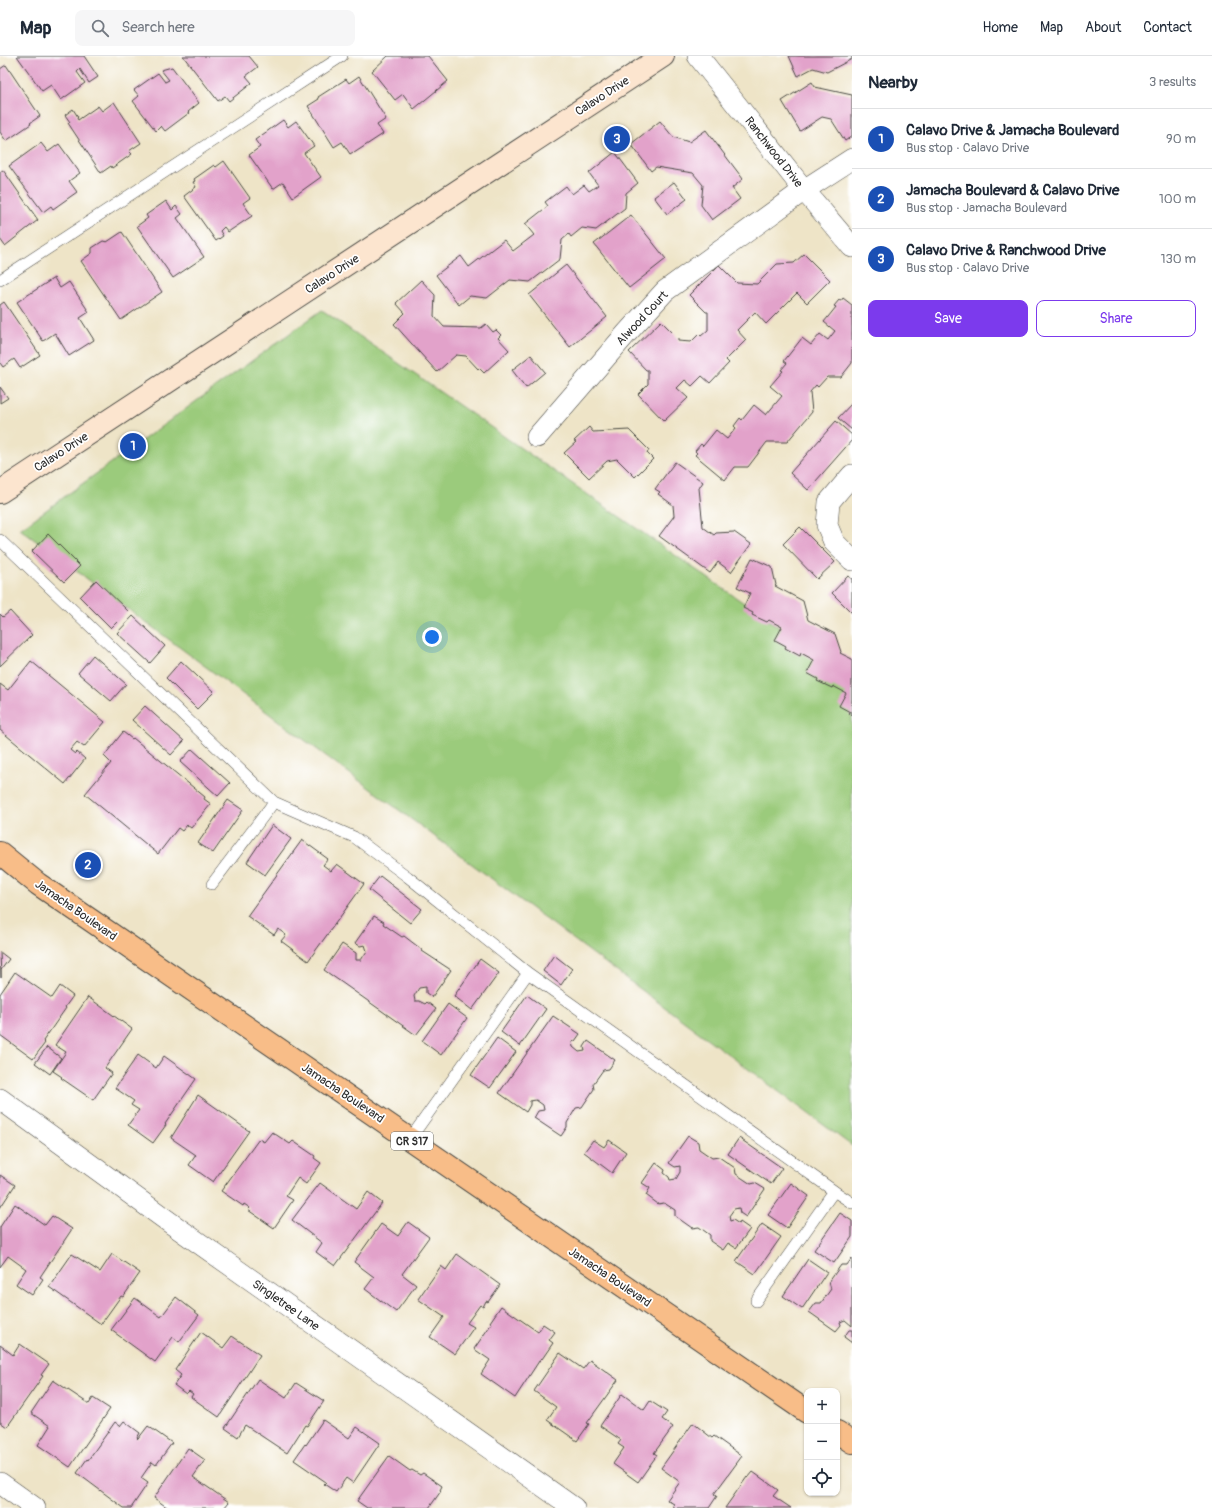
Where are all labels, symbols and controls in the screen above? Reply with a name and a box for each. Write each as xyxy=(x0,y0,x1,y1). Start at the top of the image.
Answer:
search box xyxy=(75,10,355,46)
text: Map xyxy=(20,16,51,40)
icon: search xyxy=(89,17,111,39)
text: Search here xyxy=(121,18,195,37)
text: Home xyxy=(983,19,1018,36)
text: Map xyxy=(1040,19,1063,36)
text: About xyxy=(1085,19,1121,36)
text: Contact xyxy=(1143,19,1192,36)
text: Nearby xyxy=(868,72,917,93)
street label: Calavo Drive xyxy=(572,73,632,119)
text: 3 results xyxy=(1149,74,1196,90)
street label: Ranchwood Drive xyxy=(741,114,806,191)
text: Calavo Drive & Jamacha Boulevard xyxy=(906,121,1119,140)
pin: 3 xyxy=(604,124,630,154)
text: 1 xyxy=(878,131,884,147)
text: 90 m xyxy=(1166,131,1196,147)
text: Bus stop · Calavo Drive xyxy=(906,140,1029,156)
text: Jamacha Boulevard & Calavo Drive xyxy=(906,181,1119,200)
text: 2 xyxy=(877,191,885,207)
text: 100 m xyxy=(1159,191,1196,207)
text: Bus stop · Jamacha Boulevard xyxy=(906,200,1067,216)
text: Calavo Drive & Ranchwood Drive xyxy=(906,241,1106,260)
street label: Calavo Drive xyxy=(302,251,362,297)
text: 3 xyxy=(877,251,885,267)
text: 130 m xyxy=(1160,251,1196,267)
text: Bus stop · Calavo Drive xyxy=(906,260,1029,276)
street label: Alwood Court xyxy=(613,288,672,349)
button: Save xyxy=(868,300,1028,337)
button: Share xyxy=(1036,300,1196,337)
street label: Calavo Drive xyxy=(31,429,91,475)
pin: 1 xyxy=(120,431,146,461)
your location xyxy=(422,627,442,647)
pin: 2 xyxy=(75,850,101,880)
street label: Jamacha Boulevard xyxy=(32,877,120,944)
street label: Jamacha Boulevard xyxy=(299,1060,387,1127)
road number: CR S17 xyxy=(391,1132,433,1150)
street label: Jamacha Boulevard xyxy=(566,1244,654,1311)
street label: Singletree Lane xyxy=(249,1277,322,1334)
map controls xyxy=(804,1388,840,1496)
button: + xyxy=(804,1388,840,1424)
button: − xyxy=(804,1424,840,1460)
button: locate xyxy=(804,1460,840,1496)

